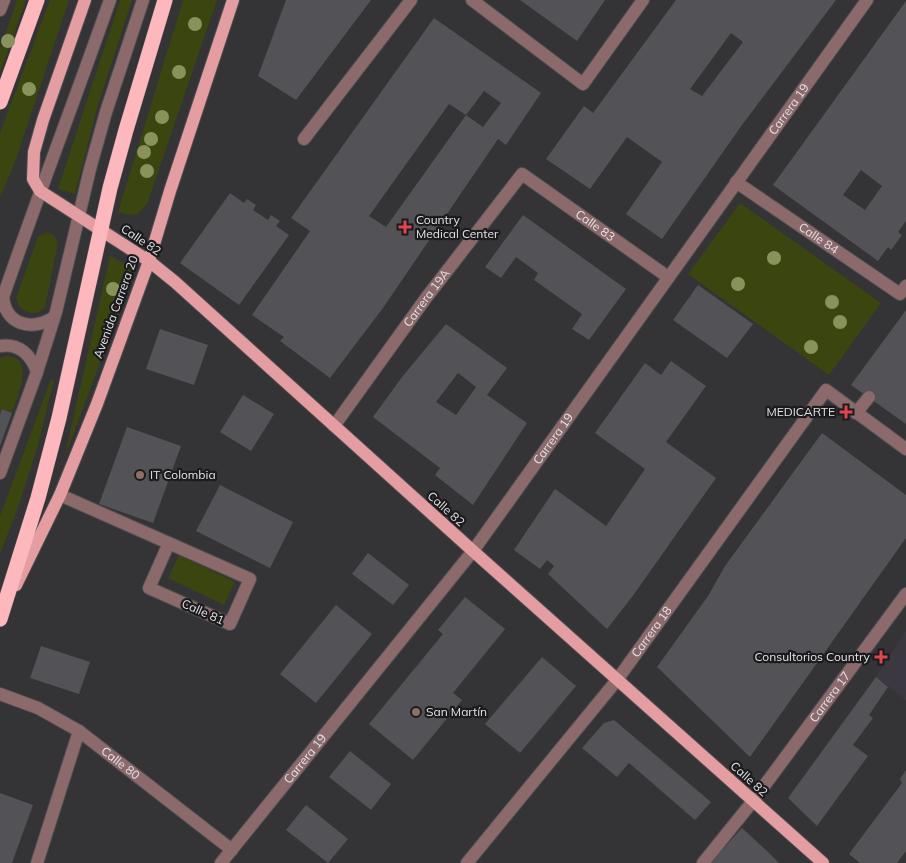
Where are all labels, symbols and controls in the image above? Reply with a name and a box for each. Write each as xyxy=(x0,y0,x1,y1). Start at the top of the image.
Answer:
street label: Carrera 19 xyxy=(765,81,812,138)
street label: Calle 83 xyxy=(573,206,618,244)
place label: Country Medical Center xyxy=(416,212,499,241)
street label: Calle 84 xyxy=(796,219,842,257)
marker: Country Medical Center xyxy=(398,220,412,234)
street label: Calle 82 xyxy=(118,221,164,258)
street label: Avenida Carrera 20 xyxy=(90,253,141,360)
street label: Carrera 19A xyxy=(400,266,453,330)
place label: MEDICARTE xyxy=(766,404,835,419)
marker: MEDICARTE xyxy=(839,405,853,419)
street label: Carrera 19 xyxy=(529,410,576,467)
place label: IT Colombia xyxy=(150,467,216,482)
marker: IT Colombia xyxy=(134,469,146,481)
street label: Calle 82 xyxy=(425,488,468,529)
street label: Calle 81 xyxy=(180,596,227,628)
street label: Carrera 18 xyxy=(628,603,675,660)
place label: Consultorios Country xyxy=(755,649,871,664)
marker: Consultorios Country xyxy=(874,650,888,664)
street label: Carrera 17 xyxy=(806,668,853,725)
place label: San Martín xyxy=(426,704,487,719)
marker: San Martín xyxy=(410,706,422,718)
street label: Carrera 19 xyxy=(280,731,329,786)
street label: Calle 80 xyxy=(98,743,143,783)
street label: Calle 82 xyxy=(728,758,771,799)

